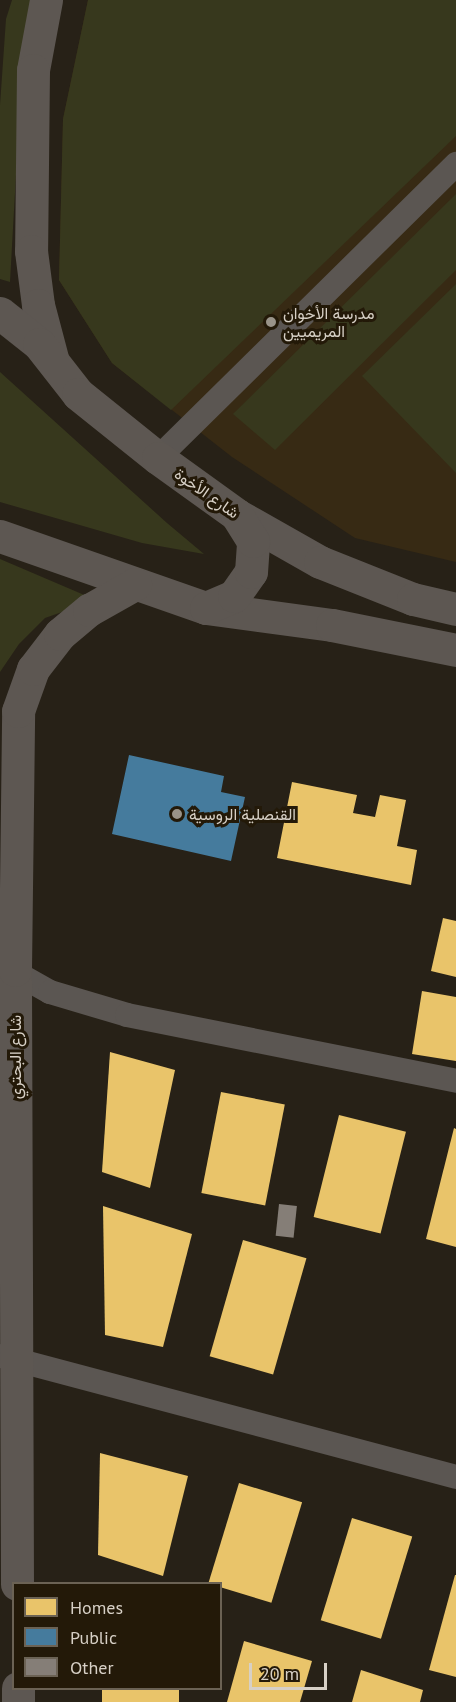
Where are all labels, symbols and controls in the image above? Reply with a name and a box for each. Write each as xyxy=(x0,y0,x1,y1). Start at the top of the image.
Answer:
place label: مدرسة الأخوان المريميين xyxy=(283,303,375,341)
marker: مدرسة الأخوان المريميين xyxy=(264,315,278,329)
street label: شارع الأخوة xyxy=(171,464,243,522)
place label: القنصلية الروسية xyxy=(189,804,296,824)
marker: القنصلية الروسية xyxy=(170,807,184,821)
street label: شارع البحتري xyxy=(5,1015,25,1099)
legend xyxy=(12,1582,222,1690)
text: Homes xyxy=(70,1596,123,1619)
text: Public xyxy=(70,1626,117,1649)
scale bar xyxy=(252,1651,330,1689)
text: Other xyxy=(70,1656,114,1679)
text: 20 m xyxy=(260,1662,299,1685)

